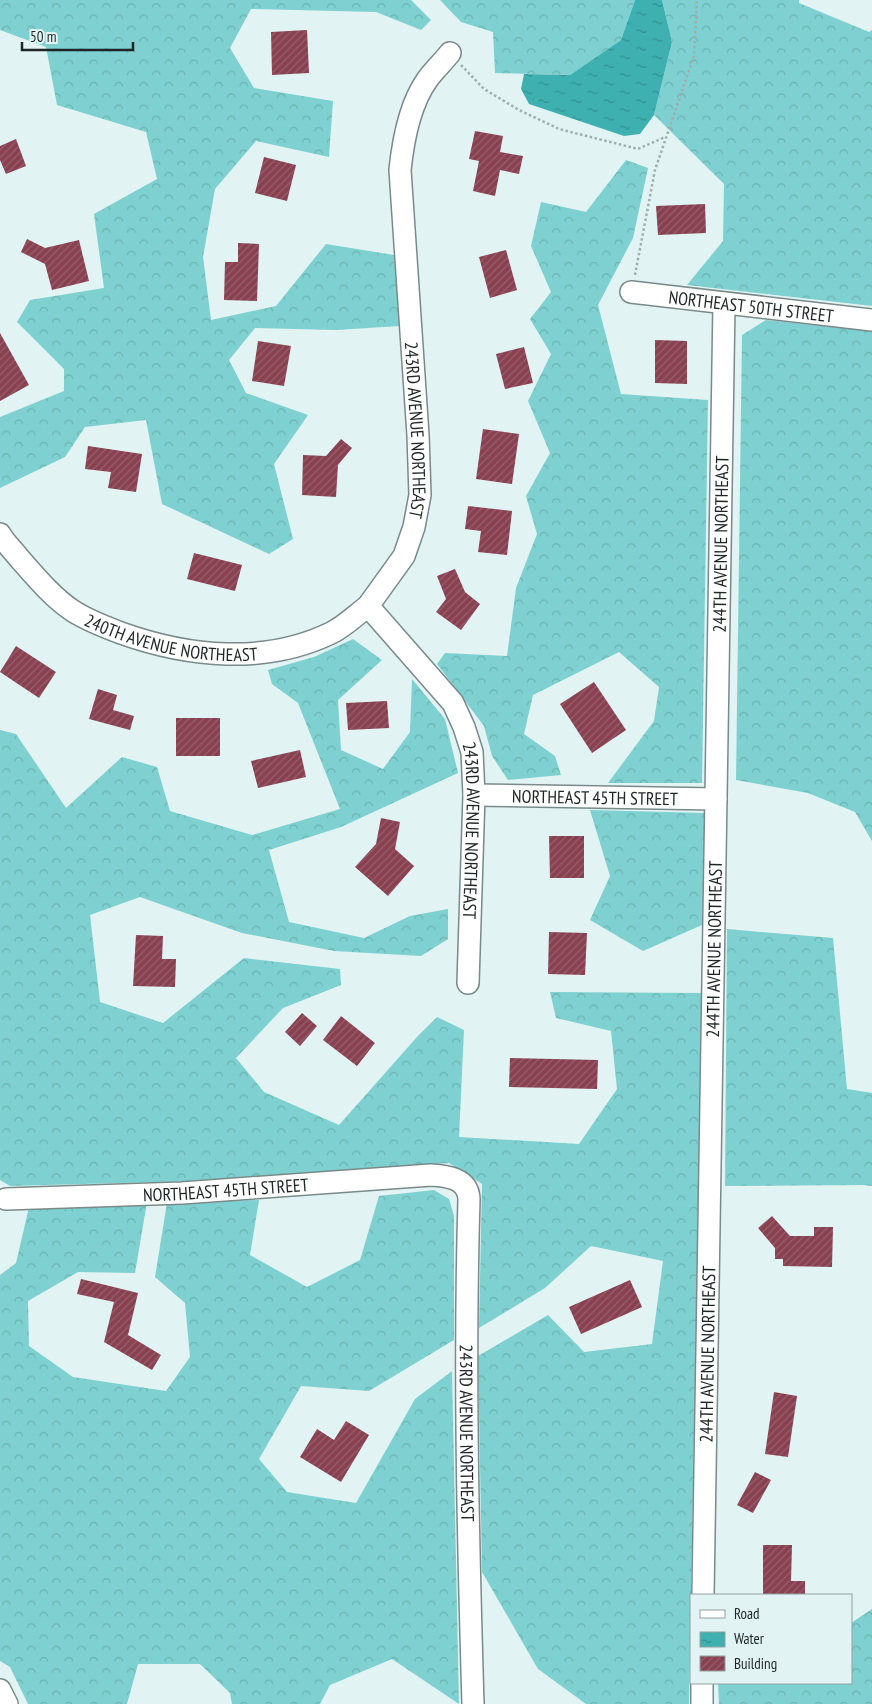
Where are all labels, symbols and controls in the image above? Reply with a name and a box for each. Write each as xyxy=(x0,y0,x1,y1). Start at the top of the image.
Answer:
scale bar xyxy=(22,20,134,52)
text: 50 m xyxy=(30,27,56,46)
street label: NORTHEAST 50TH STREET xyxy=(667,285,835,327)
street label: 243RD AVENUE NORTHEAST xyxy=(400,341,431,520)
street label: 244TH AVENUE NORTHEAST xyxy=(707,455,733,633)
street label: 240TH AVENUE NORTHEAST xyxy=(81,608,258,666)
street label: 243RD AVENUE NORTHEAST xyxy=(458,739,486,920)
street label: NORTHEAST 45TH STREET xyxy=(512,784,678,810)
street label: 244TH AVENUE NORTHEAST xyxy=(701,860,726,1038)
street label: NORTHEAST 45TH STREET xyxy=(143,1172,309,1206)
street label: 244TH AVENUE NORTHEAST xyxy=(694,1265,720,1443)
street label: 243RD AVENUE NORTHEAST xyxy=(455,1344,480,1522)
legend xyxy=(690,1594,852,1684)
text: Road xyxy=(734,1604,760,1623)
text: Water xyxy=(734,1629,765,1648)
text: Building xyxy=(734,1654,777,1673)

